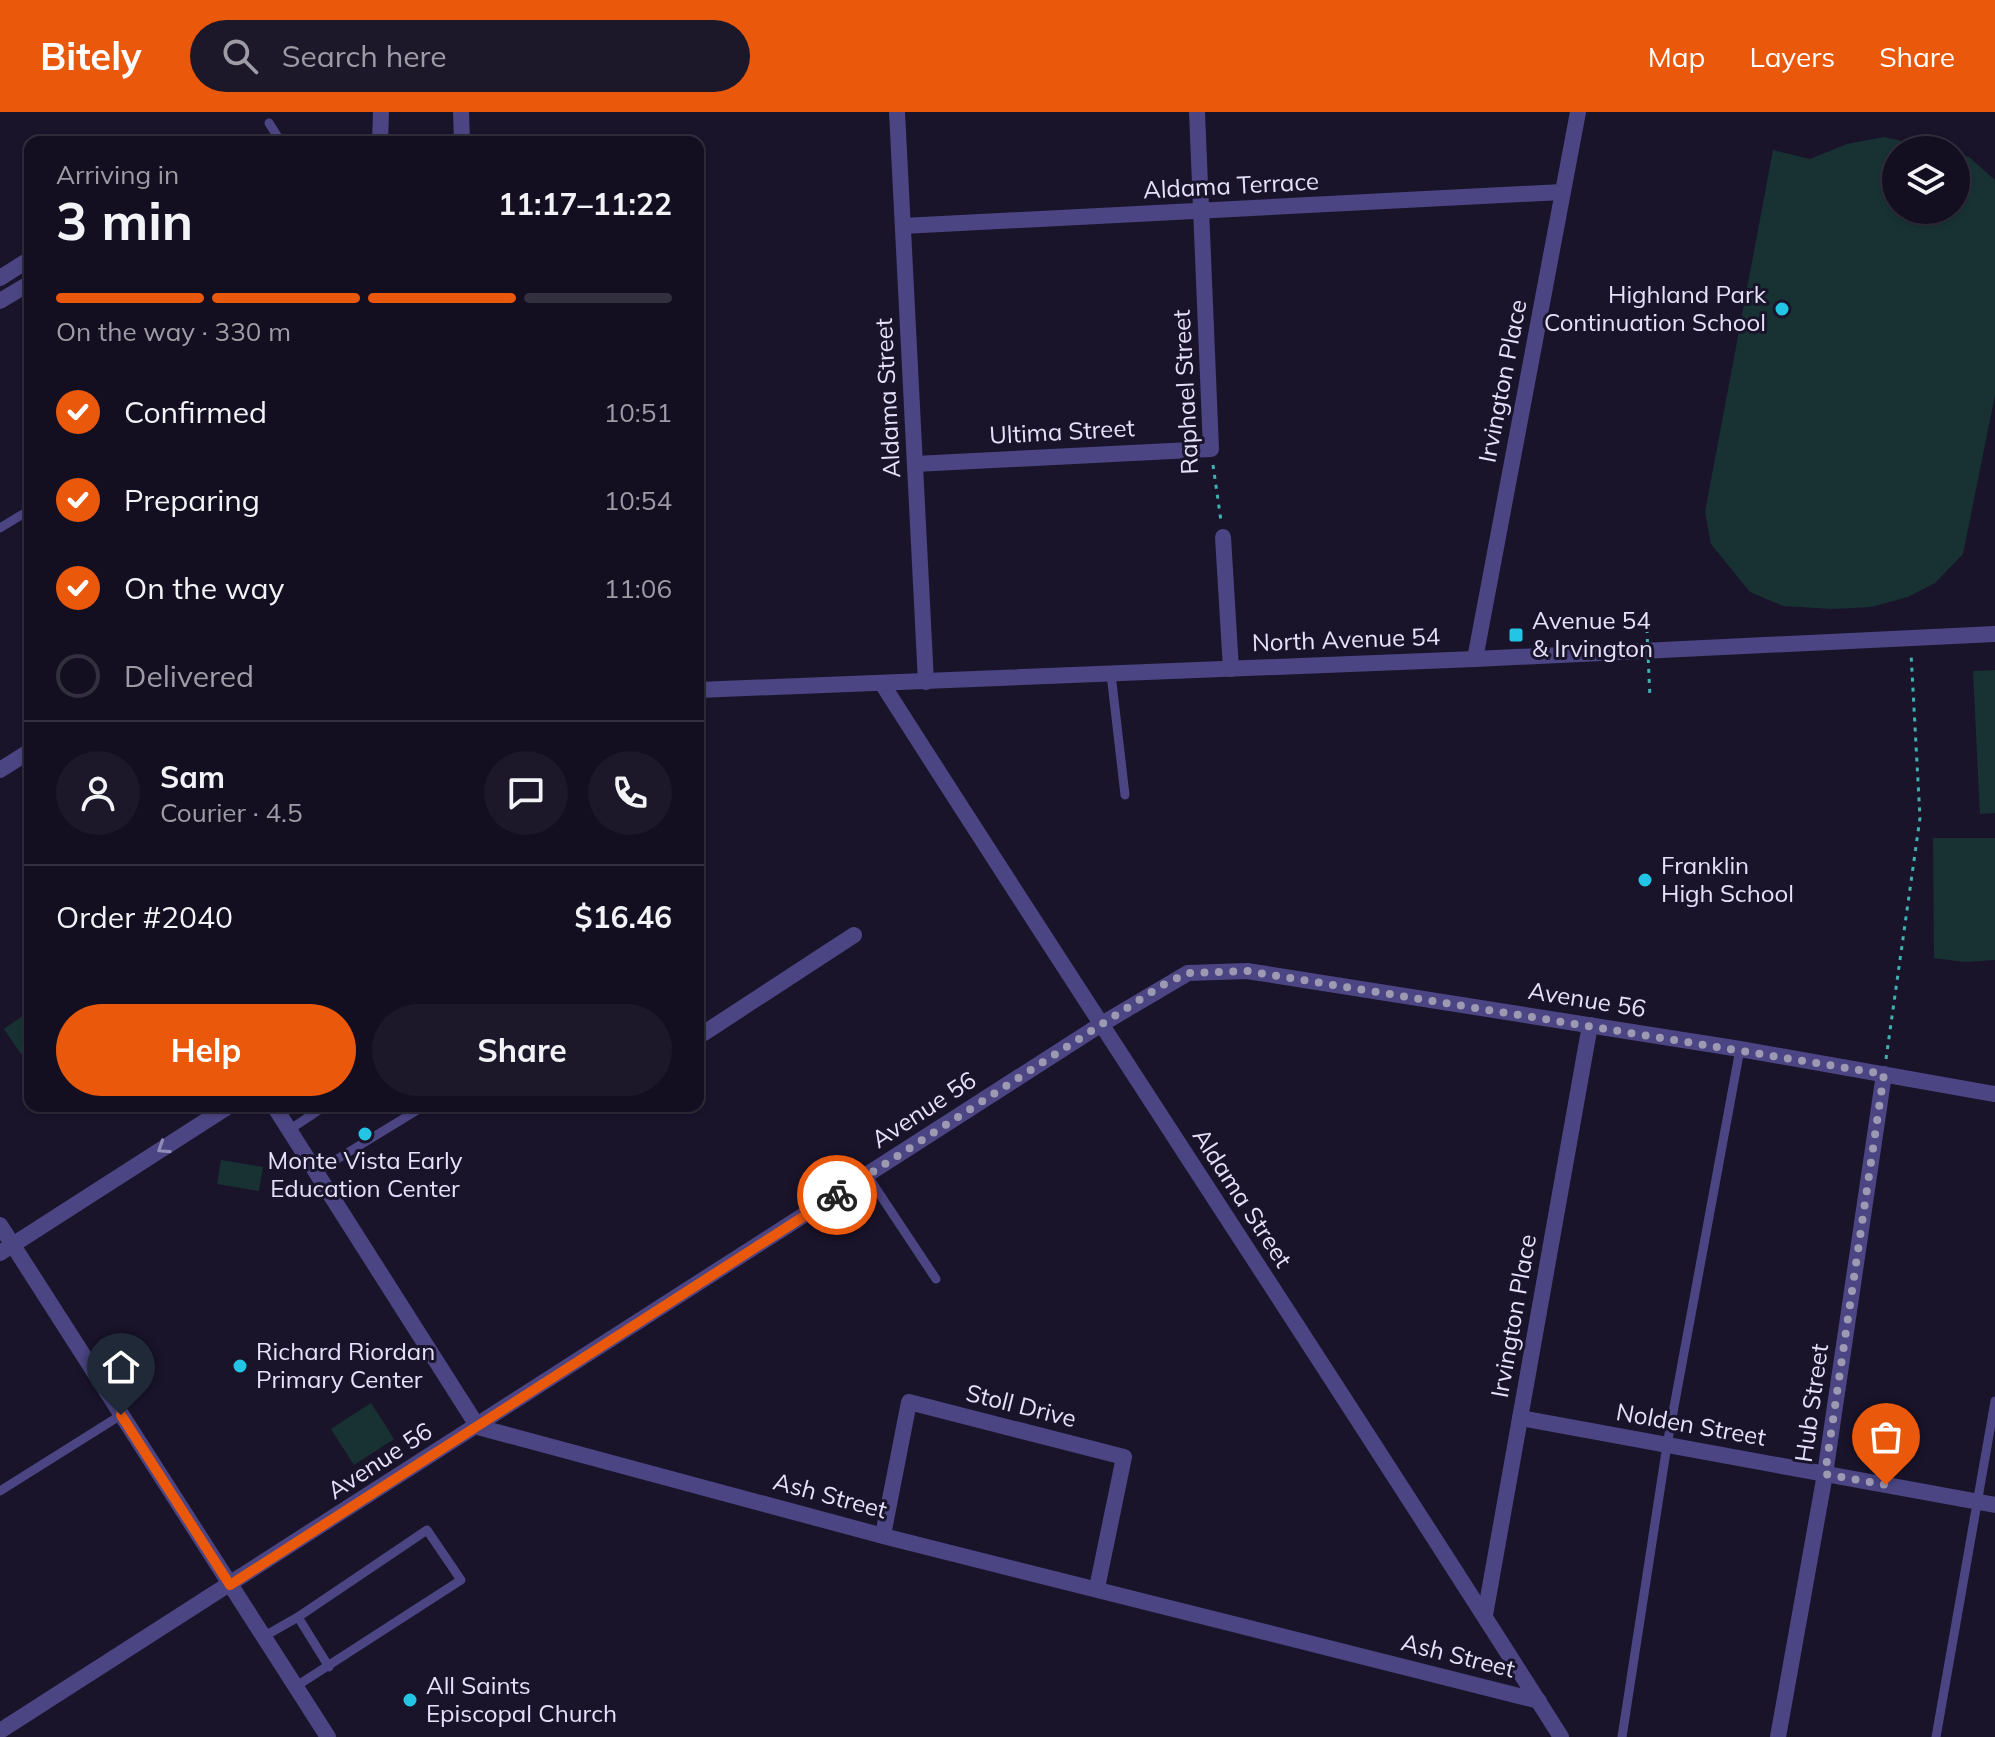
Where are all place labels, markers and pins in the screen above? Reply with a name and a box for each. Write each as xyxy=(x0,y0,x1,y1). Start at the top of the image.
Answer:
place label: Highland Park Continuation School xyxy=(1544,279,1767,337)
marker: Highland Park Continuation School xyxy=(1773,300,1791,318)
place label: Avenue 54 & Irvington xyxy=(1532,605,1653,663)
marker: Avenue 54 & Irvington xyxy=(1507,626,1525,644)
place label: Franklin High School xyxy=(1661,850,1794,908)
marker: Franklin High School xyxy=(1636,871,1654,889)
marker: Monte Vista Early Education Center xyxy=(356,1125,374,1143)
place label: Monte Vista Early Education Center xyxy=(268,1145,463,1203)
pin xyxy=(87,1333,155,1415)
place label: Richard Riordan Primary Center xyxy=(256,1336,435,1394)
marker: Richard Riordan Primary Center xyxy=(231,1357,249,1375)
pin xyxy=(1852,1403,1920,1485)
place label: All Saints Episcopal Church xyxy=(426,1670,617,1728)
marker: All Saints Episcopal Church xyxy=(401,1691,419,1709)

